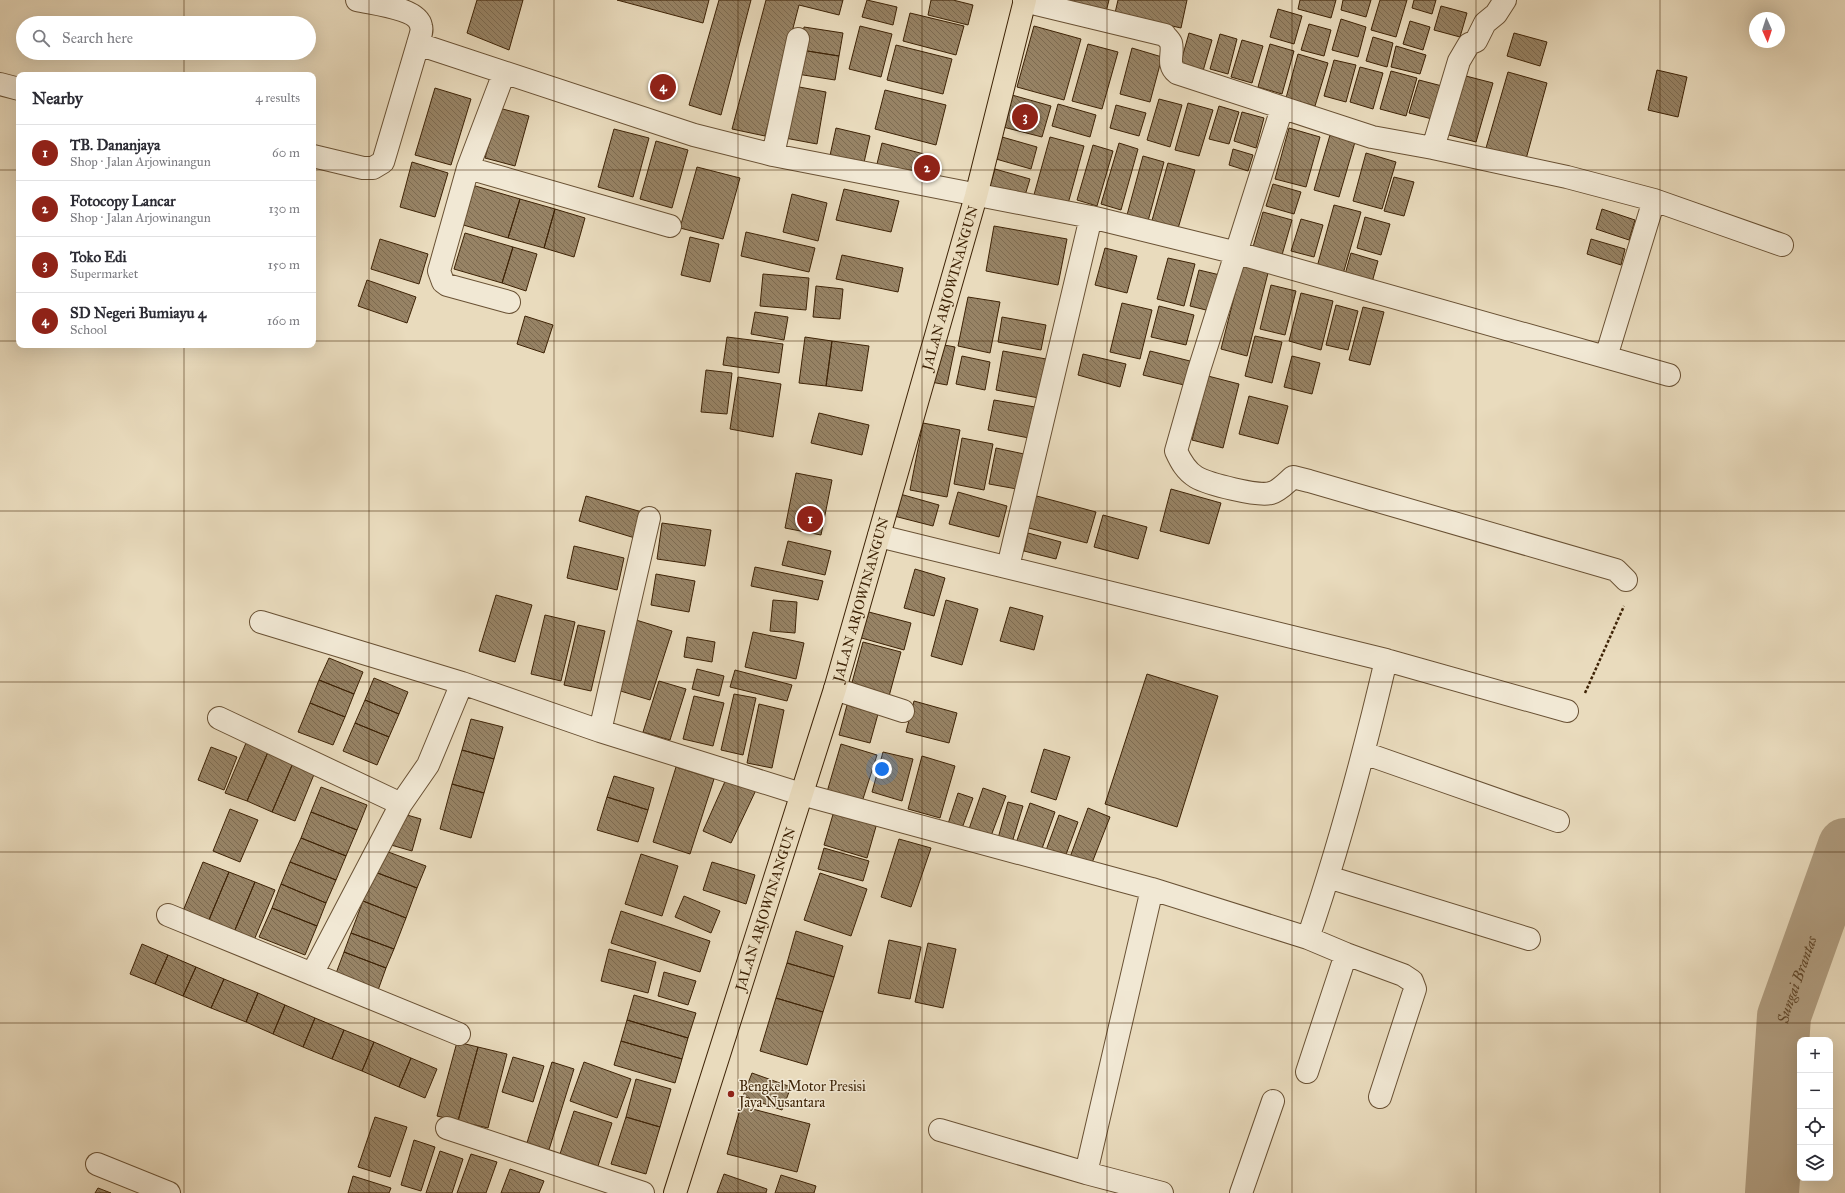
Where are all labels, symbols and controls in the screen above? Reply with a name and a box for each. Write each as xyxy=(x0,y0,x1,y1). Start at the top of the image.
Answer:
north arrow xyxy=(1749,12,1785,48)
search box xyxy=(16,16,316,60)
icon: search xyxy=(30,27,52,49)
text: Search here xyxy=(62,29,133,47)
pin: 4 xyxy=(650,72,676,102)
text: Nearby xyxy=(32,88,83,109)
text: 4 results xyxy=(255,90,300,106)
pin: 3 xyxy=(1012,102,1038,132)
text: TB. Dananjaya xyxy=(70,136,160,154)
text: 1 xyxy=(42,145,48,161)
text: 60 m xyxy=(272,145,300,161)
pin: 2 xyxy=(914,153,940,183)
text: Shop · Jalan Arjowinangun xyxy=(70,154,211,170)
text: Fotocopy Lancar xyxy=(70,192,176,210)
text: 2 xyxy=(42,201,48,217)
text: 130 m xyxy=(268,201,300,217)
street label: JALAN ARJOWINANGUN xyxy=(918,203,981,374)
text: Shop · Jalan Arjowinangun xyxy=(70,210,211,226)
text: Toko Edi xyxy=(70,248,127,266)
text: 3 xyxy=(42,257,48,273)
text: 150 m xyxy=(268,257,300,273)
text: Supermarket xyxy=(70,266,138,282)
text: SD Negeri Bumiayu 4 xyxy=(70,304,206,322)
text: 4 xyxy=(41,313,49,329)
text: 160 m xyxy=(267,313,300,329)
text: School xyxy=(70,322,107,338)
pin: 1 xyxy=(797,504,823,534)
street label: JALAN ARJOWINANGUN xyxy=(828,515,892,686)
your location xyxy=(872,759,892,779)
street label: JALAN ARJOWINANGUN xyxy=(731,825,799,995)
water label: Sungai Brantas xyxy=(1774,933,1821,1025)
map controls xyxy=(1797,1037,1833,1181)
button: + xyxy=(1797,1037,1833,1073)
button: − xyxy=(1797,1073,1833,1109)
place label: Bengkel Motor Presisi Jaya Nusantara xyxy=(737,1078,866,1112)
marker: Bengkel Motor Presisi Jaya Nusantara xyxy=(726,1089,736,1099)
button: locate xyxy=(1797,1109,1833,1145)
button: layers xyxy=(1797,1145,1833,1181)

